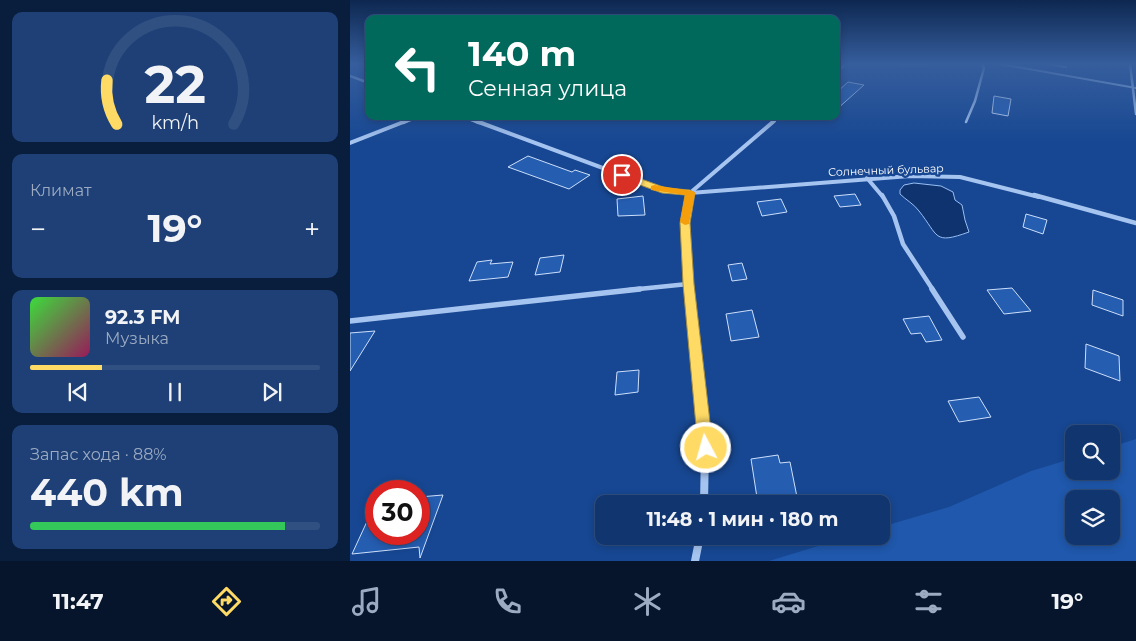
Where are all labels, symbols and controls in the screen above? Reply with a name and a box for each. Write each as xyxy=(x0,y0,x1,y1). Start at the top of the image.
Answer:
text: 140 m xyxy=(468,32,576,75)
icon: left xyxy=(385,35,450,100)
text: 22 xyxy=(144,53,206,116)
text: Сенная улица xyxy=(468,75,627,102)
text: km/h xyxy=(151,112,199,133)
pin xyxy=(601,154,643,196)
icon: arrive xyxy=(608,161,636,189)
street label: Солнечный бульвар xyxy=(828,161,944,179)
text: Климат xyxy=(30,181,92,200)
text: 19° xyxy=(148,205,203,252)
text: − xyxy=(30,212,46,246)
text: + xyxy=(304,212,320,246)
text: 92.3 FM xyxy=(105,306,181,329)
text: Музыка xyxy=(105,329,169,348)
icon: previous xyxy=(64,378,92,406)
icon: pause xyxy=(161,378,189,406)
icon: next xyxy=(258,378,286,406)
position arrow xyxy=(679,421,731,473)
map controls xyxy=(1065,425,1120,545)
button: search xyxy=(1065,425,1120,480)
text: Запас хода · 88% xyxy=(30,445,167,464)
text: 440 km xyxy=(30,469,184,516)
speed limit sign: 30 xyxy=(365,480,430,545)
button: layers xyxy=(1065,490,1120,545)
text: 11:48 · 1 мин · 180 m xyxy=(647,508,838,531)
icon: directions xyxy=(209,584,244,619)
icon: music xyxy=(349,584,384,619)
icon: phone xyxy=(490,584,525,619)
icon: climate xyxy=(630,584,665,619)
icon: car xyxy=(771,584,806,619)
icon: filters xyxy=(911,584,946,619)
text: 11:47 xyxy=(53,588,104,615)
text: 19° xyxy=(1051,588,1083,615)

